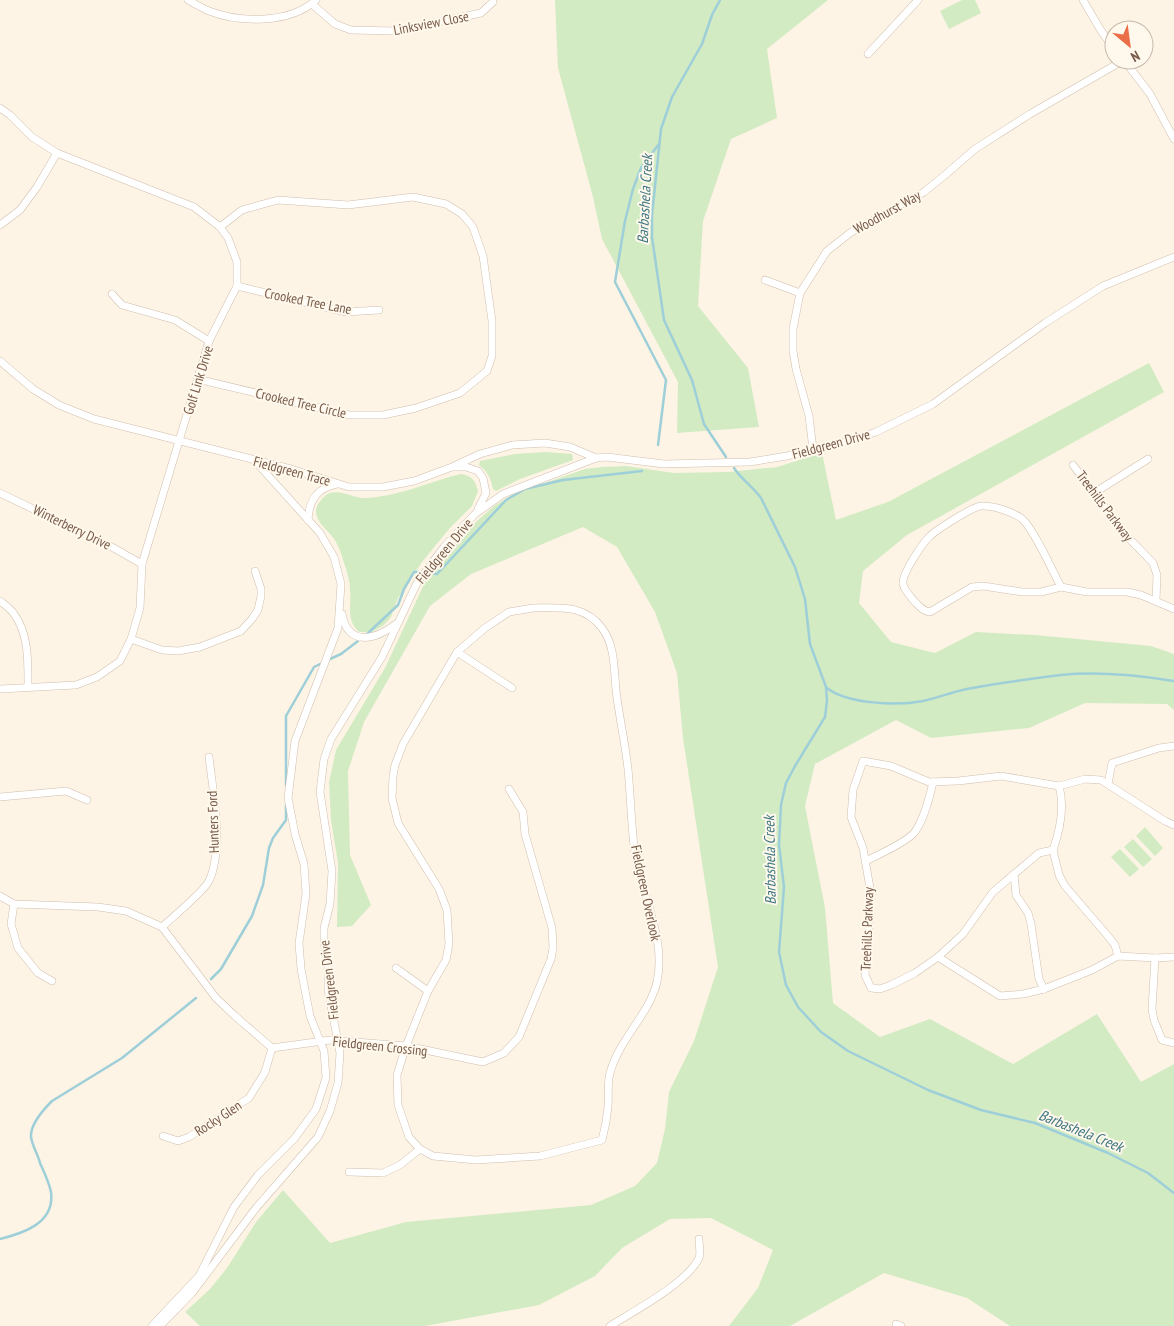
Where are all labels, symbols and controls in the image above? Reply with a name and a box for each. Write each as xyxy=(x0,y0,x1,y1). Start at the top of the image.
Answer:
street label: Linksview Close xyxy=(392,7,470,39)
north arrow xyxy=(1104,20,1154,70)
text: N xyxy=(1128,47,1143,66)
water label: Barbashela Creek xyxy=(633,152,656,244)
street label: Woodhurst Way xyxy=(850,186,924,238)
street label: Crooked Tree Lane xyxy=(263,284,353,318)
street label: Golf Link Drive xyxy=(179,343,217,417)
street label: Crooked Tree Circle xyxy=(254,384,348,422)
street label: Fieldgreen Drive xyxy=(790,425,872,463)
street label: Fieldgreen Trace xyxy=(251,452,333,490)
street label: Treehills Parkway xyxy=(1073,467,1138,545)
street label: Winterberry Drive xyxy=(30,500,114,554)
street label: Fieldgreen Drive xyxy=(411,514,477,587)
street label: Hunters Ford xyxy=(203,790,223,854)
water label: Barbashela Creek xyxy=(759,813,780,905)
street label: Fieldgreen Overlook xyxy=(627,843,665,943)
street label: Treehills Parkway xyxy=(857,886,877,971)
street label: Fieldgreen Drive xyxy=(315,939,343,1021)
street label: Fieldgreen Crossing xyxy=(332,1032,428,1060)
street label: Rocky Glen xyxy=(191,1096,245,1140)
water label: Barbashela Creek xyxy=(1036,1105,1128,1157)

